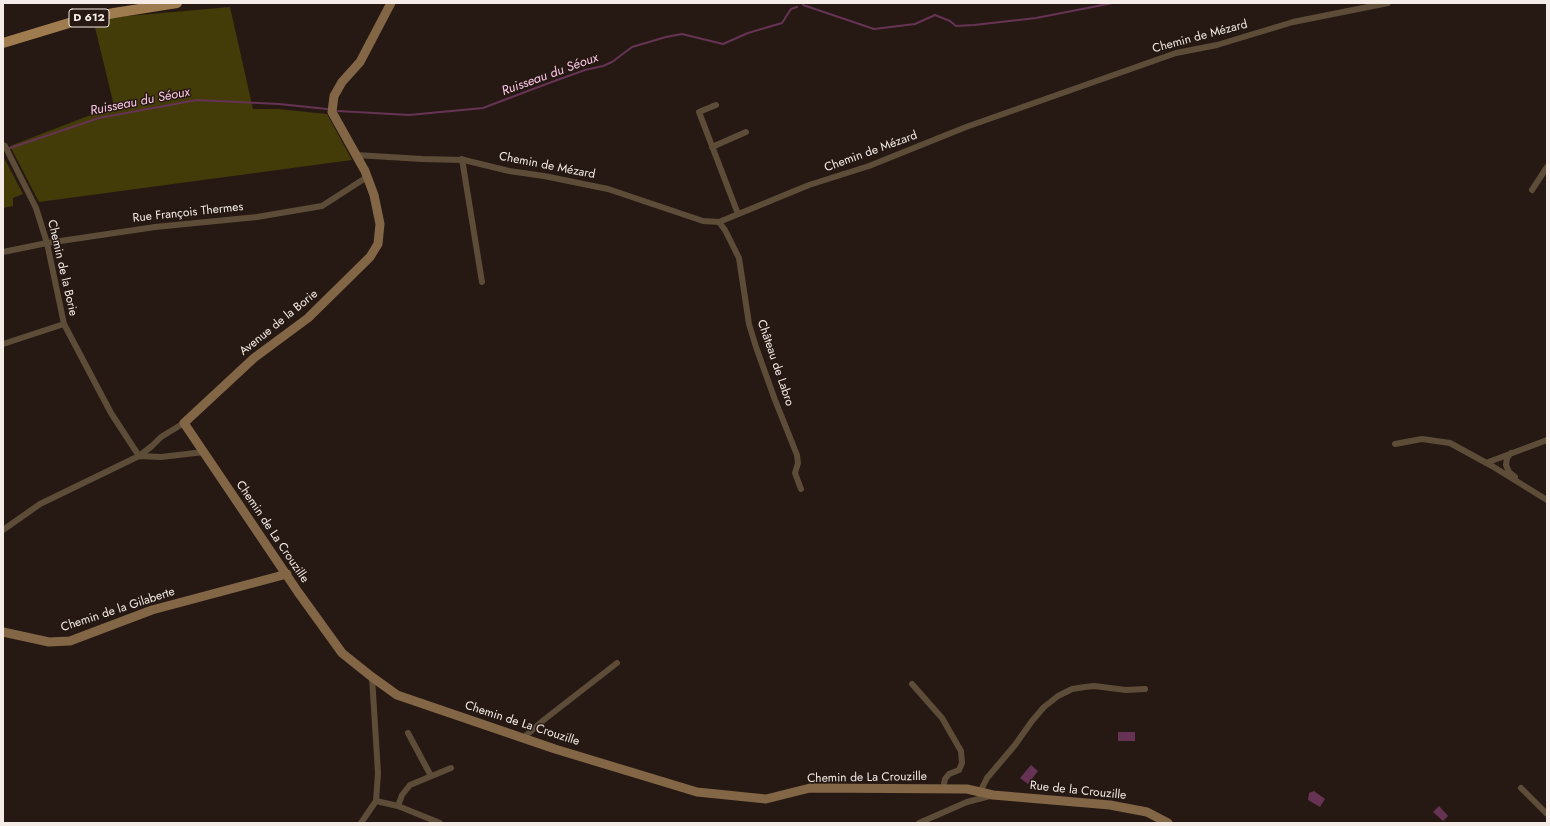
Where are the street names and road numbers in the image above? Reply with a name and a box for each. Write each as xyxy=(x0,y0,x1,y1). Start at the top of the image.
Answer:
road number: D 612 xyxy=(69,9,109,27)
street label: Chemin de Mézard xyxy=(1151,17,1249,57)
street label: Chemin de Mézard xyxy=(823,129,919,175)
street label: Chemin de Mézard xyxy=(498,150,596,182)
street label: Rue François Thermes xyxy=(132,200,244,226)
street label: Chemin de la Borie xyxy=(44,218,80,318)
street label: Avenue de la Borie xyxy=(237,287,321,359)
street label: Château de Labro xyxy=(754,318,796,408)
street label: Chemin de La Crouzille xyxy=(233,478,311,586)
street label: Chemin de la Gilaberte xyxy=(59,585,177,635)
street label: Chemin de La Crouzille xyxy=(463,699,581,749)
street label: Chemin de La Crouzille xyxy=(807,770,927,786)
street label: Rue de la Crouzille xyxy=(1029,779,1127,803)

